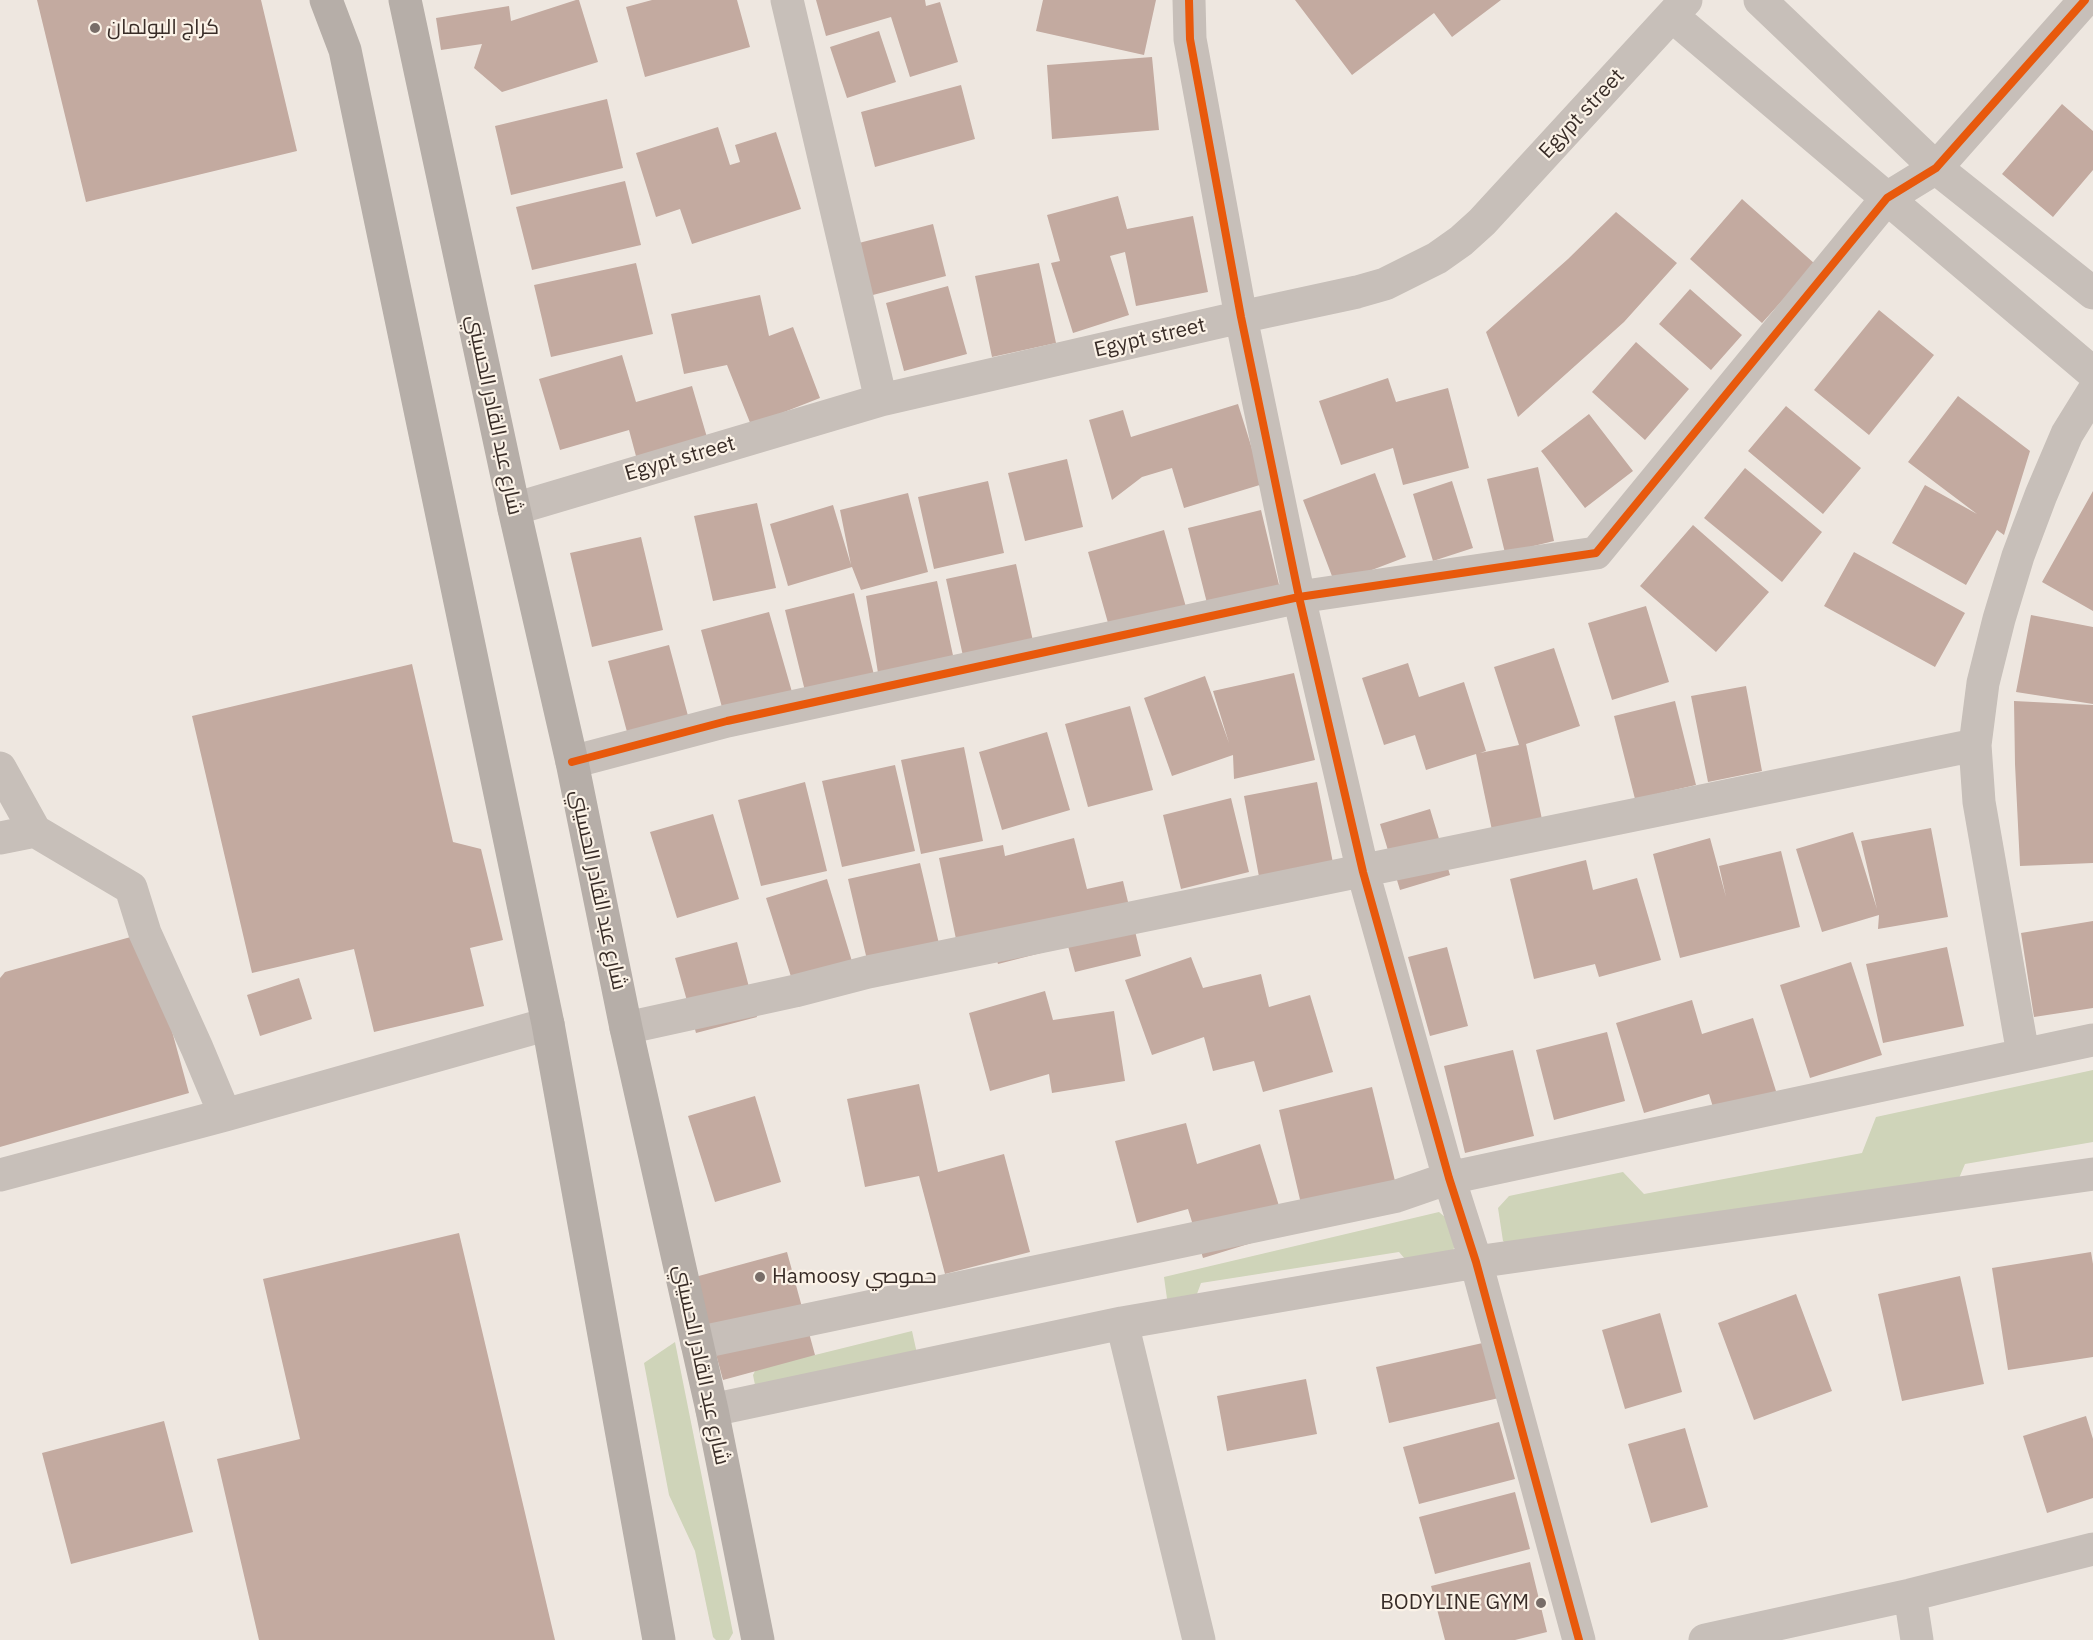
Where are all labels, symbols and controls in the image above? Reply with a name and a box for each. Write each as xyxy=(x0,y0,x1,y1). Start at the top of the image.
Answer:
place label: كراج البولمان xyxy=(107,15,219,41)
marker: كراج البولمان xyxy=(88,21,102,35)
street label: Egypt street xyxy=(1534,64,1630,164)
street label: شارع عبد القادر الحسيني xyxy=(460,313,528,517)
street label: Egypt street xyxy=(1092,313,1208,363)
street label: Egypt street xyxy=(622,431,738,487)
street label: شارع عبد القادر الحسيني xyxy=(564,788,632,992)
street label: شارع عبد القادر الحسيني xyxy=(667,1263,735,1467)
place label: Hamoosy حموصي xyxy=(772,1264,937,1290)
marker: Hamoosy حموصي xyxy=(753,1270,767,1284)
place label: BODYLINE GYM xyxy=(1380,1590,1529,1616)
marker: BODYLINE GYM xyxy=(1534,1596,1548,1610)

